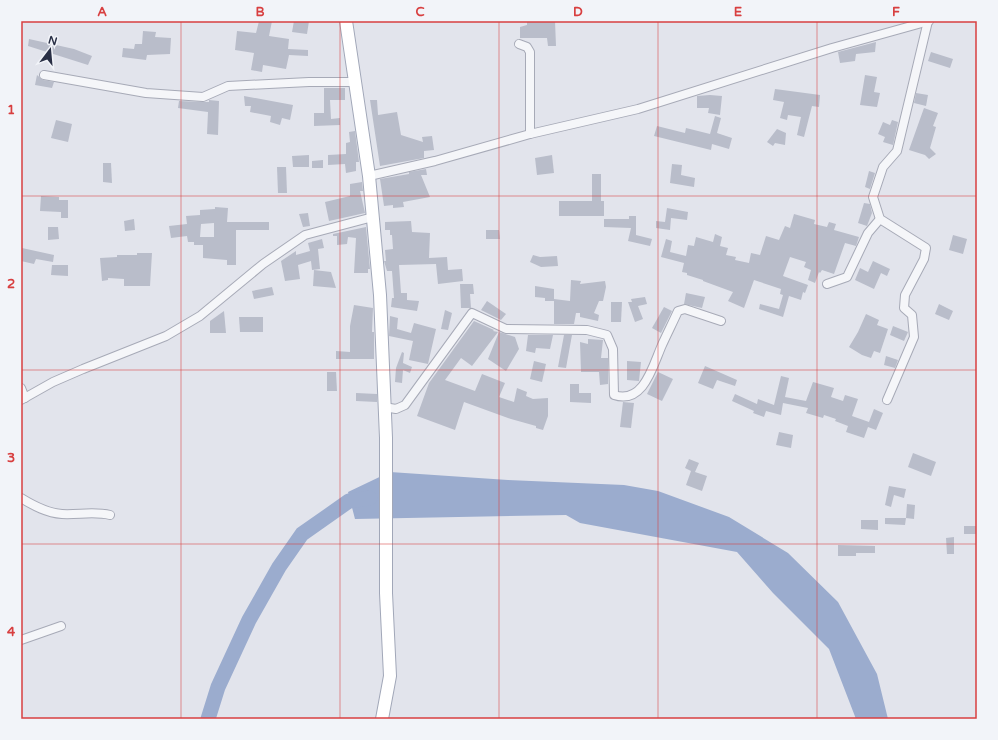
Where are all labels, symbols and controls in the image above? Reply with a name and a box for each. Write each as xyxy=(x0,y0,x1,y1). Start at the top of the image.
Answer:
text: A xyxy=(97,4,107,20)
text: B xyxy=(255,4,265,20)
text: C xyxy=(415,4,425,20)
text: D xyxy=(573,4,583,20)
text: E xyxy=(734,4,742,20)
text: F xyxy=(892,4,900,20)
north arrow xyxy=(30,30,70,70)
text: N xyxy=(47,33,59,48)
text: 1 xyxy=(7,102,15,118)
text: 2 xyxy=(7,276,15,292)
text: 3 xyxy=(7,450,15,466)
text: 4 xyxy=(7,624,16,640)

